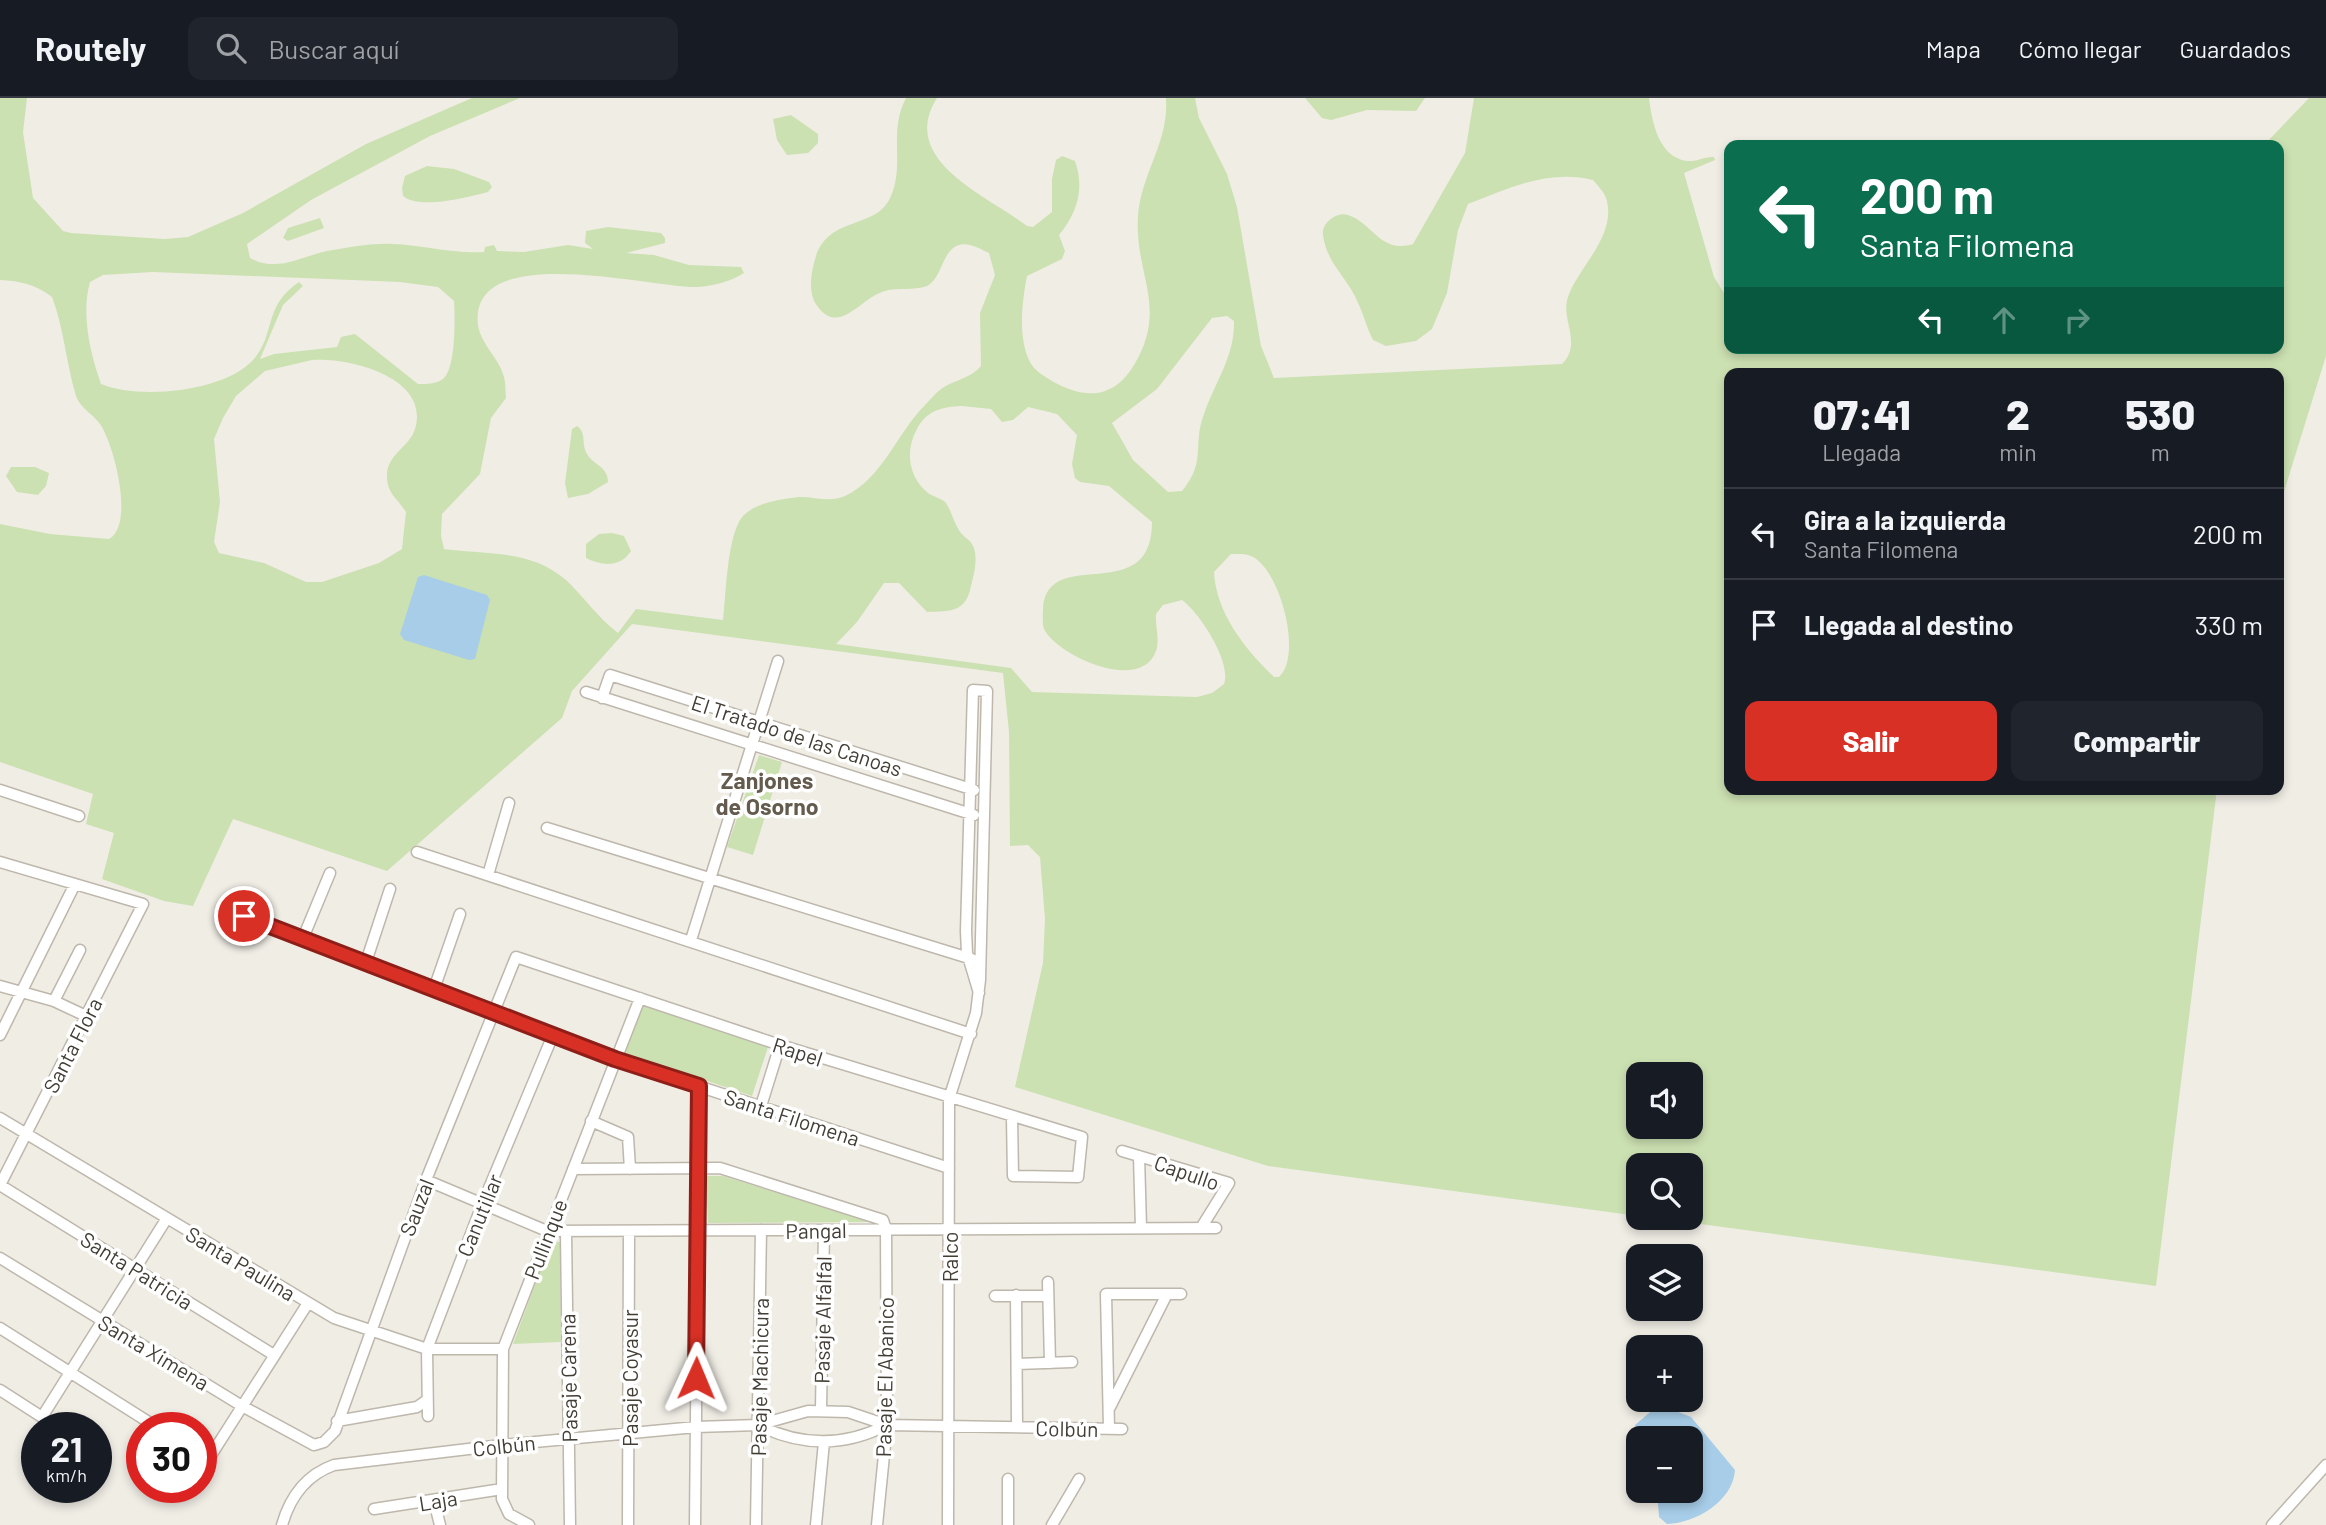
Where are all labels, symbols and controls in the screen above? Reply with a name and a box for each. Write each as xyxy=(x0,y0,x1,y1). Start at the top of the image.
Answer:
search box xyxy=(188,17,678,80)
text: Routely xyxy=(35,28,146,68)
icon: search xyxy=(212,29,250,67)
text: Buscar aquí xyxy=(268,33,399,64)
text: Mapa xyxy=(1926,34,1981,63)
text: Cómo llegar xyxy=(2019,34,2141,63)
text: Guardados xyxy=(2179,34,2291,63)
text: 200 m xyxy=(1860,165,1994,224)
icon: left xyxy=(1745,168,1836,259)
text: Santa Filomena xyxy=(1860,225,2075,263)
icon: left xyxy=(1912,301,1950,339)
icon: ahead xyxy=(1985,301,2023,339)
icon: right xyxy=(2058,301,2096,339)
text: 07:41 xyxy=(1813,388,1911,438)
text: 2 xyxy=(2006,388,2030,438)
text: 530 xyxy=(2125,388,2195,438)
text: Llegada xyxy=(1822,438,1901,466)
text: min xyxy=(1999,438,2037,466)
text: m xyxy=(2151,438,2170,466)
text: Gira a la izquierda xyxy=(1804,504,2006,535)
icon: left xyxy=(1745,515,1783,553)
text: 200 m xyxy=(2193,518,2263,549)
text: Santa Filomena xyxy=(1804,535,1958,563)
icon: arrive xyxy=(1745,606,1783,644)
text: Llegada al destino xyxy=(1804,609,2013,640)
text: 330 m xyxy=(2195,609,2263,640)
street label: El Tratado de las Canoas xyxy=(689,689,905,781)
button: Salir xyxy=(1745,701,1997,781)
button: Compartir xyxy=(2011,701,2263,781)
district label: Zanjones de Osorno xyxy=(716,766,818,820)
pin xyxy=(214,886,274,946)
icon: arrive xyxy=(225,897,263,935)
street label: Santa Flora xyxy=(37,993,107,1097)
street label: Rapel xyxy=(770,1031,826,1071)
map controls xyxy=(1626,1062,1703,1503)
button: sound xyxy=(1626,1062,1703,1139)
street label: Santa Filomena xyxy=(721,1083,863,1151)
street label: Capullo xyxy=(1151,1149,1223,1195)
button: search xyxy=(1626,1153,1703,1230)
street label: Canutillar xyxy=(451,1170,507,1260)
street label: Sauzal xyxy=(394,1175,438,1239)
street label: Pullinque xyxy=(518,1195,572,1283)
street label: Pangal xyxy=(785,1217,847,1243)
street label: Santa Paulina xyxy=(182,1220,300,1306)
street label: Santa Patricia xyxy=(76,1226,198,1314)
street label: Ralco xyxy=(937,1232,962,1282)
button: layers xyxy=(1626,1244,1703,1321)
street label: Pasaje Alfalfal xyxy=(808,1256,836,1384)
street label: Pasaje El Abanico xyxy=(870,1297,898,1457)
street label: Pasaje Machicura xyxy=(745,1298,773,1456)
street label: Santa Ximena xyxy=(94,1309,214,1395)
street label: Pasaje Coyasur xyxy=(617,1309,642,1447)
street label: Pasaje Carena xyxy=(554,1313,582,1443)
button: + xyxy=(1626,1335,1703,1412)
position arrow xyxy=(659,1341,733,1415)
speed limit sign: 30 xyxy=(126,1412,217,1503)
street label: Colbún xyxy=(1035,1415,1099,1441)
button: − xyxy=(1626,1426,1703,1503)
text: 21 xyxy=(51,1427,82,1469)
street label: Colbún xyxy=(471,1429,537,1461)
text: km/h xyxy=(46,1464,87,1486)
street label: Laja xyxy=(417,1485,459,1515)

